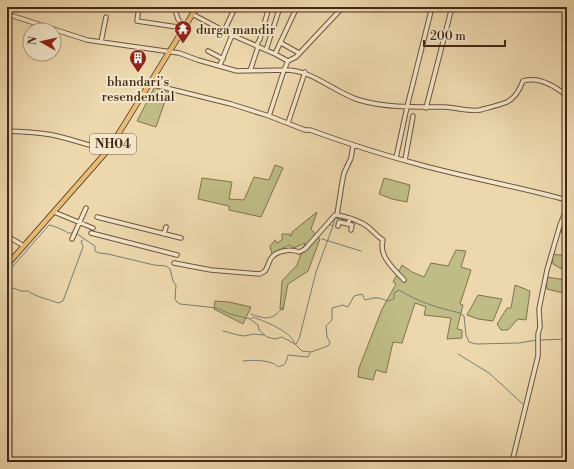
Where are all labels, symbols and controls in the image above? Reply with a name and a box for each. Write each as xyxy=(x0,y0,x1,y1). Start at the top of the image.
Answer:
temple icon: durga mandir xyxy=(173,19,193,44)
north arrow xyxy=(22,22,62,62)
place label: durga mandir xyxy=(196,22,276,38)
scale bar xyxy=(424,22,505,48)
text: 200 m xyxy=(430,29,466,44)
text: N xyxy=(26,35,41,46)
building icon: bhandari's resendential xyxy=(128,48,148,73)
place label: bhandari's resendential xyxy=(101,74,175,105)
road number: NH04 xyxy=(90,134,136,154)

